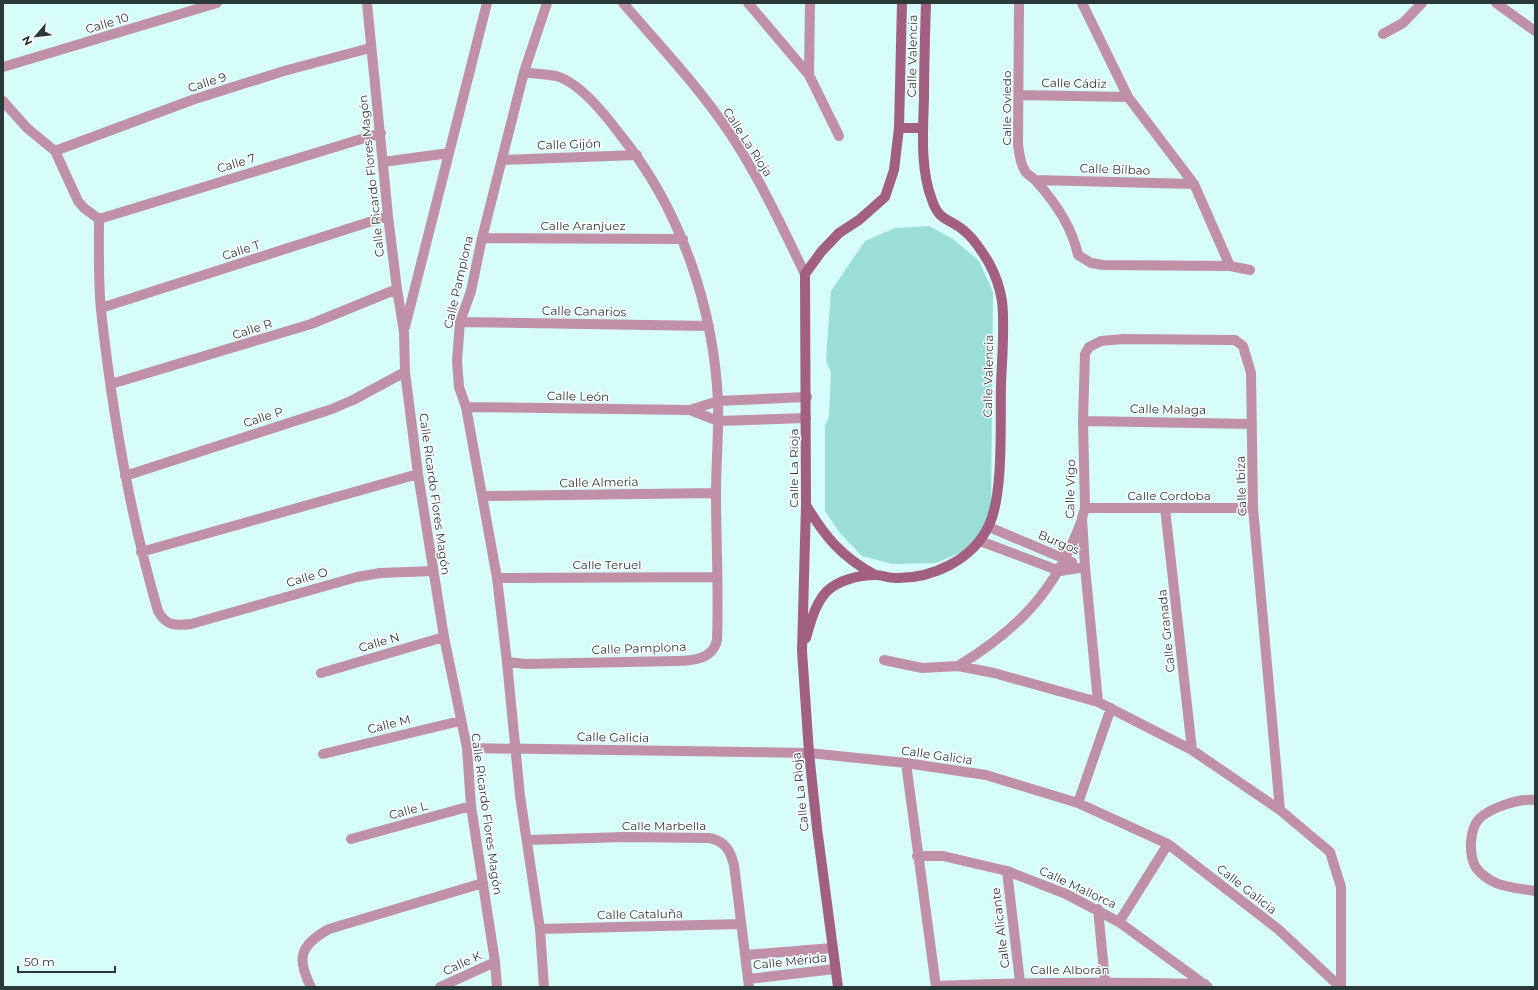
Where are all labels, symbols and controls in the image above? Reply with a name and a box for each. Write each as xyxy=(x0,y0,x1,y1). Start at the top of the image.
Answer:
street label: Calle 10 xyxy=(83,9,131,37)
street label: Calle Valencia xyxy=(904,15,920,97)
north arrow xyxy=(16,16,56,56)
text: N xyxy=(19,33,35,48)
street label: Calle 9 xyxy=(186,69,228,95)
street label: Calle Oviedo xyxy=(999,70,1014,146)
street label: Calle Cádiz xyxy=(1041,75,1107,91)
street label: Calle Ricardo Flores Magón xyxy=(355,94,387,258)
street label: Calle La Rioja xyxy=(720,105,776,179)
street label: Calle Gijón xyxy=(537,135,601,153)
street label: Calle 7 xyxy=(215,150,257,176)
street label: Calle Bilbao xyxy=(1079,160,1151,178)
street label: Calle Aranjuez xyxy=(540,218,626,233)
street label: Calle Pamplona xyxy=(440,234,476,330)
street label: Calle T xyxy=(220,237,262,263)
street label: Calle Canarios xyxy=(542,303,626,319)
street label: Calle R xyxy=(230,315,274,342)
street label: Calle Valencia xyxy=(980,335,996,417)
street label: Calle León xyxy=(547,388,609,404)
street label: Calle Malaga xyxy=(1130,401,1206,417)
street label: Calle P xyxy=(241,404,285,430)
street label: Calle Ricardo Flores Magón xyxy=(416,412,454,576)
street label: Calle La Rioja xyxy=(786,428,801,508)
street label: Calle Ibiza xyxy=(1232,455,1250,517)
street label: Calle Vigo xyxy=(1062,459,1078,519)
street label: Calle Almeria xyxy=(559,474,639,490)
street label: Calle Cordoba xyxy=(1127,488,1211,503)
street label: Burgos xyxy=(1036,527,1082,557)
street label: Calle Teruel xyxy=(572,557,642,572)
street label: Calle O xyxy=(285,564,329,590)
street label: Calle Granada xyxy=(1154,589,1178,673)
street label: Calle N xyxy=(357,629,401,655)
street label: Calle Pamplona xyxy=(591,639,687,657)
street label: Calle M xyxy=(366,711,412,737)
street label: Calle Galicia xyxy=(577,729,649,745)
street label: Calle Ricardo Flores Magón xyxy=(468,732,506,896)
street label: Calle Galicia xyxy=(900,743,974,767)
street label: Calle La Rioja xyxy=(788,752,812,832)
street label: Calle L xyxy=(387,798,429,822)
street label: Calle Marbella xyxy=(622,818,706,833)
street label: Calle Galicia xyxy=(1214,861,1280,917)
street label: Calle Mallorca xyxy=(1037,863,1119,911)
street label: Calle Alicante xyxy=(988,887,1012,969)
street label: Calle Cataluña xyxy=(597,906,683,922)
street label: Calle K xyxy=(440,947,484,978)
scale bar xyxy=(18,948,115,974)
street label: Calle Mérida xyxy=(752,950,828,972)
text: 50 m xyxy=(24,954,55,969)
street label: Calle Alborán xyxy=(1030,962,1110,977)

